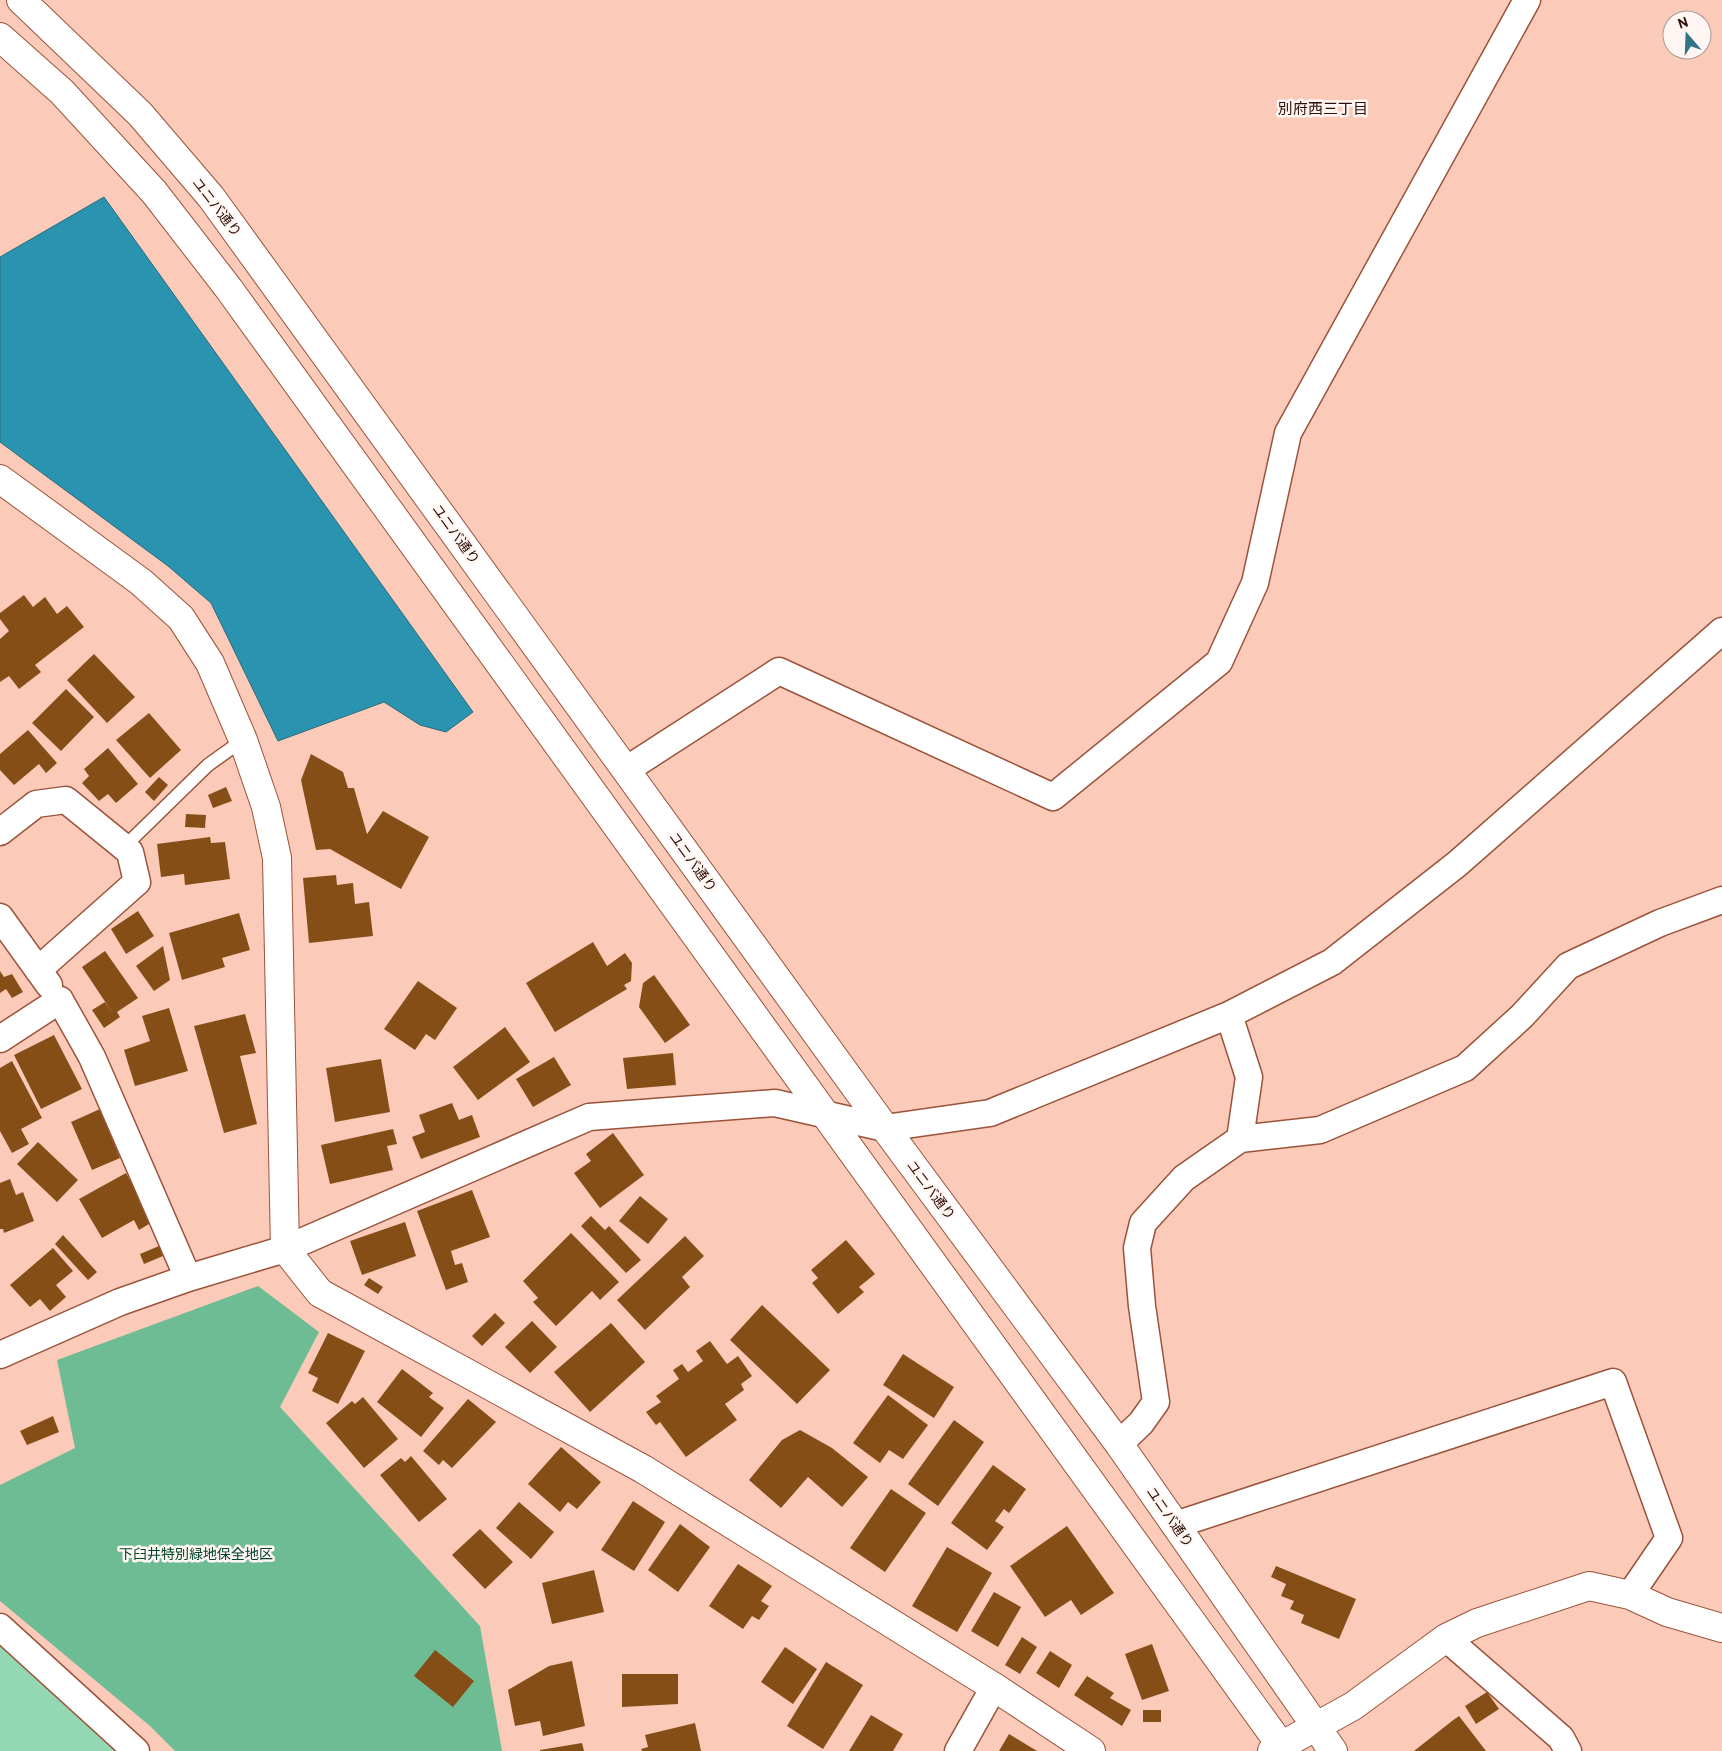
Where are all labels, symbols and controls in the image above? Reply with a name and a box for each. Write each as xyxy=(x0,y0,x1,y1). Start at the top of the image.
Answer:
north arrow xyxy=(1662,10,1712,60)
text: N xyxy=(1676,14,1691,34)
district label: 別府西三丁目 xyxy=(1278,101,1368,120)
street label: ユニバ通り xyxy=(188,175,244,241)
street label: ユニバ通り xyxy=(427,502,482,568)
street label: ユニバ通り xyxy=(664,830,719,896)
street label: ユニバ通り xyxy=(902,1158,958,1224)
street label: ユニバ通り xyxy=(1142,1484,1196,1551)
park label: 下臼井特別緑地保全地区 xyxy=(119,1546,273,1564)

